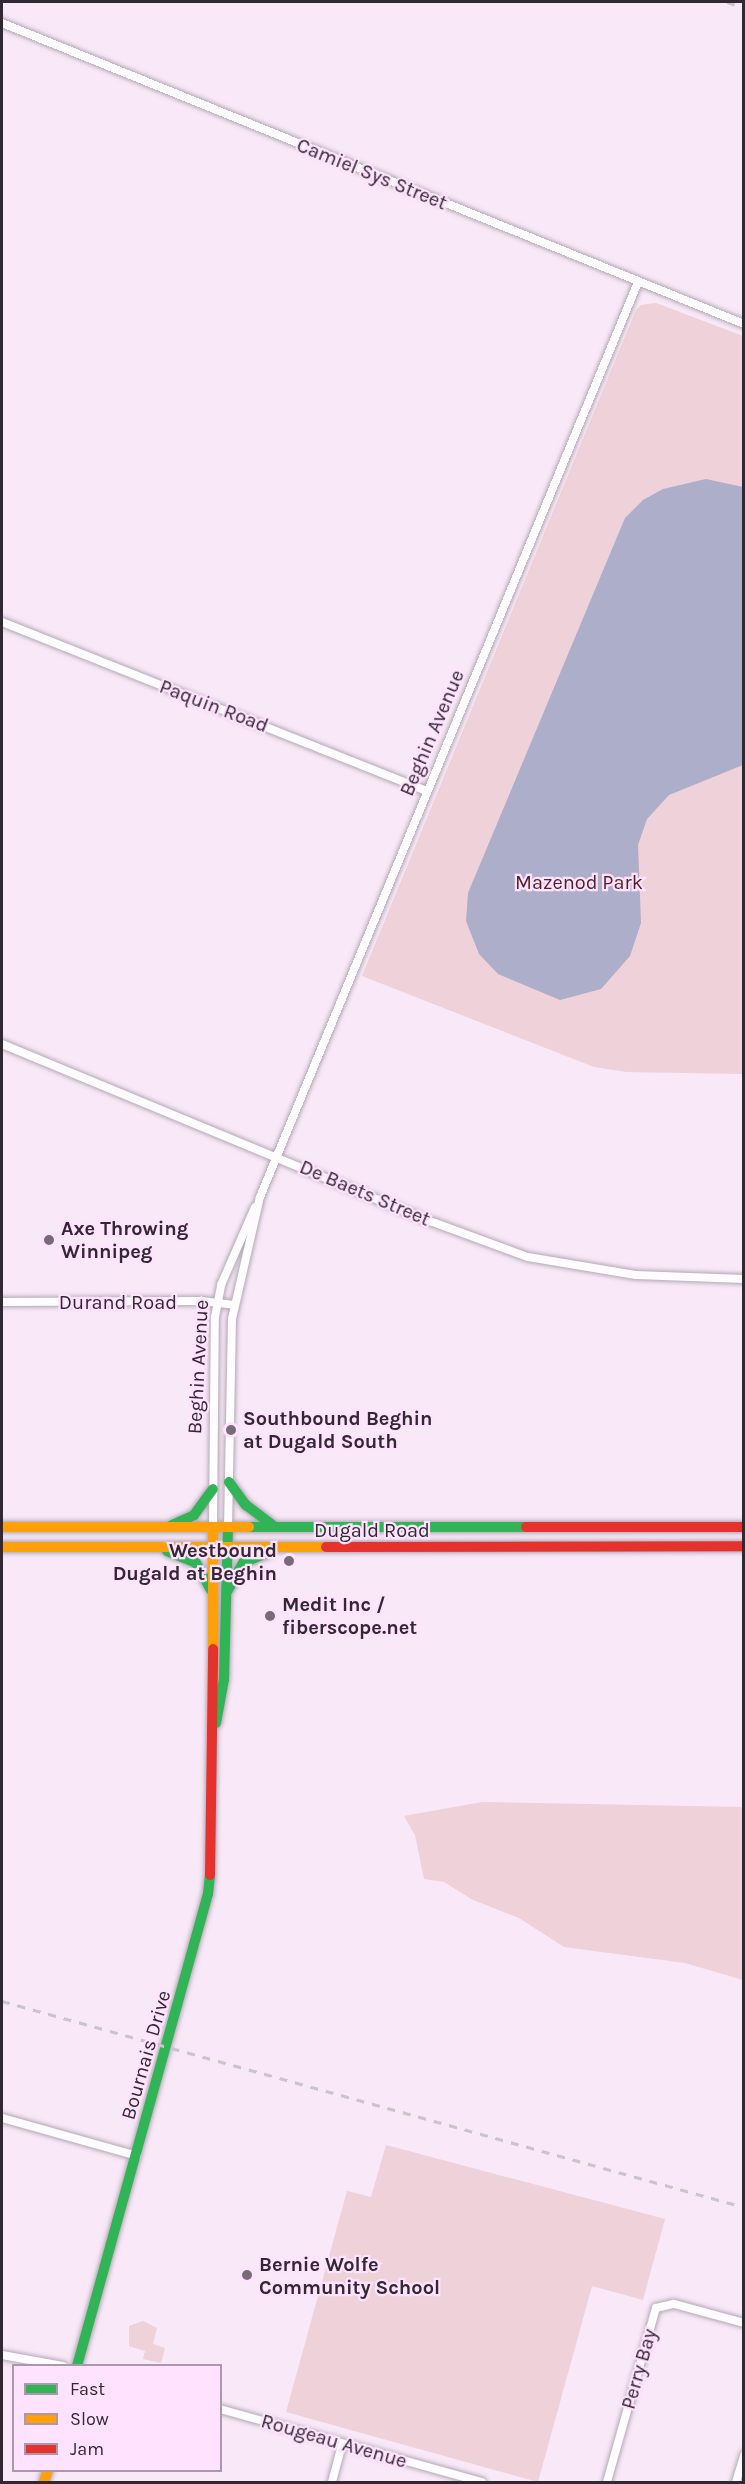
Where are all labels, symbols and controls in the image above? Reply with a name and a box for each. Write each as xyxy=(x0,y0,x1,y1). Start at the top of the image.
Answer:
street label: Camiel Sys Street xyxy=(293,133,451,215)
street label: Beghin Avenue xyxy=(395,666,469,800)
street label: Paquin Road xyxy=(156,674,272,738)
park label: Mazenod Park xyxy=(515,870,643,894)
street label: De Baets Street xyxy=(296,1155,434,1231)
place label: Axe Throwing Winnipeg xyxy=(61,1216,188,1263)
marker: Axe Throwing Winnipeg xyxy=(42,1233,56,1247)
street label: Durand Road xyxy=(59,1290,177,1314)
street label: Beghin Avenue xyxy=(182,1299,214,1435)
place label: Southbound Beghin at Dugald South xyxy=(243,1406,433,1453)
marker: Southbound Beghin at Dugald South xyxy=(224,1423,238,1437)
street label: Dugald Road xyxy=(314,1518,430,1542)
place label: Westbound Dugald at Beghin xyxy=(113,1538,277,1585)
marker: Westbound Dugald at Beghin xyxy=(282,1554,296,1568)
place label: Medit Inc / fiberscope.net xyxy=(282,1592,417,1639)
marker: Medit Inc / fiberscope.net xyxy=(263,1609,277,1623)
street label: Bournais Drive xyxy=(116,1987,176,2123)
place label: Bernie Wolfe Community School xyxy=(259,2252,440,2299)
marker: Bernie Wolfe Community School xyxy=(240,2268,254,2282)
street label: Perry Bay xyxy=(616,2326,662,2412)
legend xyxy=(12,2364,222,2472)
text: Fast xyxy=(70,2378,105,2400)
text: Slow xyxy=(70,2408,109,2430)
street label: Rougeau Avenue xyxy=(258,2409,410,2473)
text: Jam xyxy=(70,2438,104,2460)

